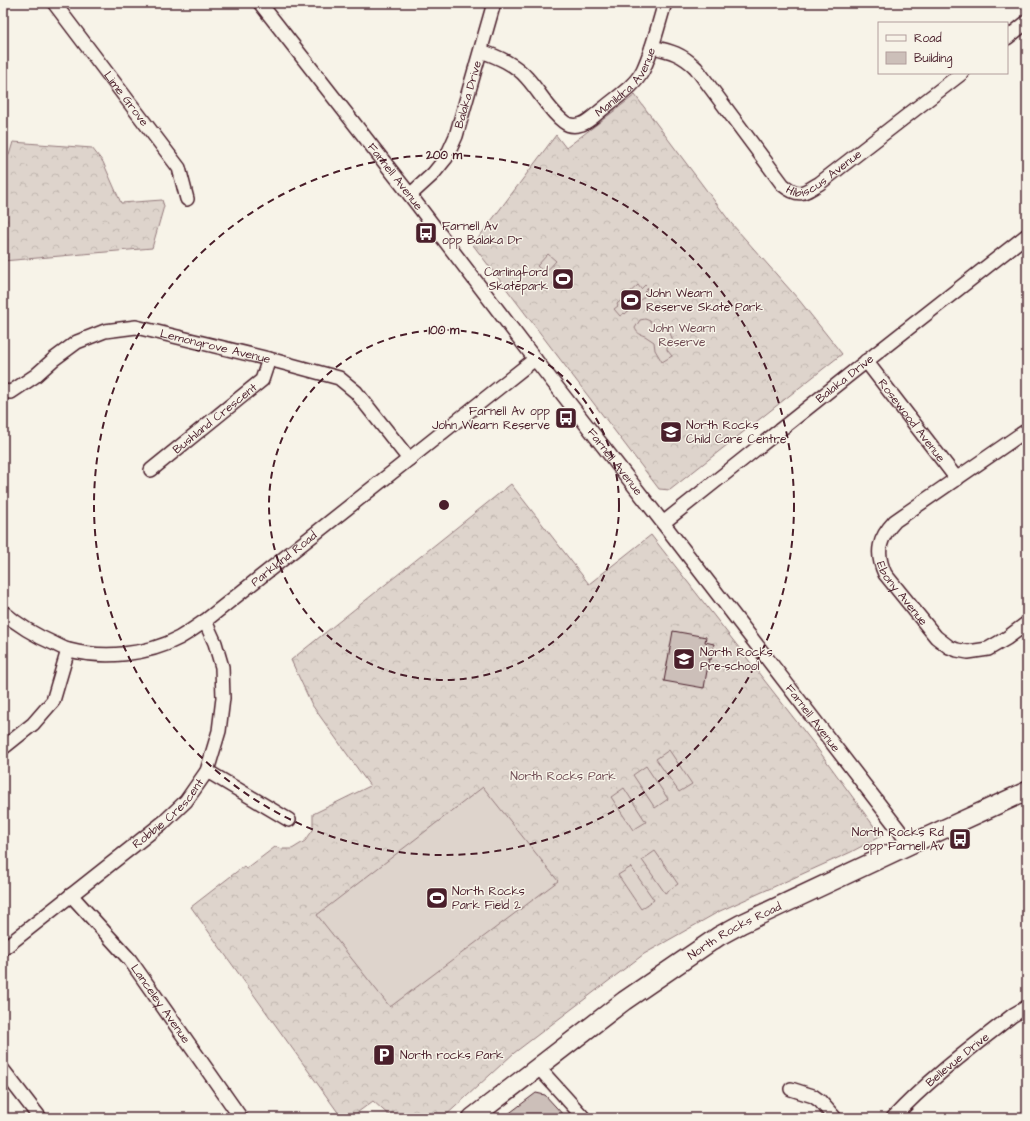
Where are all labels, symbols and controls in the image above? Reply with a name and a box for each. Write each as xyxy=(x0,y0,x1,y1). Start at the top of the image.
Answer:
legend xyxy=(878,22,1008,74)
text: Road xyxy=(914,30,942,47)
street label: Manildra Avenue xyxy=(591,45,660,121)
text: Building xyxy=(914,50,952,68)
street label: Balaka Drive xyxy=(450,58,486,131)
street label: Lime Grove xyxy=(100,68,153,130)
street label: Farnell Avenue xyxy=(364,139,427,214)
street label: Hibiscus Avenue xyxy=(783,145,866,202)
text: 200 m xyxy=(425,147,463,164)
place label: Farnell Av opp Balaka Dr xyxy=(442,218,523,249)
bus stop icon: Farnell Av opp Balaka Dr xyxy=(413,220,439,246)
place label: Carlingford Skatepark xyxy=(484,264,549,295)
sports icon: Carlingford Skatepark xyxy=(550,266,576,292)
place label: John Wearn Reserve Skate Park xyxy=(646,285,763,316)
sports icon: John Wearn Reserve Skate Park xyxy=(618,287,644,313)
park label: John Wearn Reserve xyxy=(649,320,715,351)
text: 100 m xyxy=(429,322,460,339)
street label: Lemongrove Avenue xyxy=(158,325,273,368)
street label: Balaka Drive xyxy=(812,350,878,407)
street label: Rosewood Avenue xyxy=(874,375,950,466)
street label: Bushland Crescent xyxy=(169,379,261,458)
place label: Farnell Av opp John Wearn Reserve xyxy=(432,403,551,434)
bus stop icon: Farnell Av opp John Wearn Reserve xyxy=(553,405,579,431)
place label: North Rocks Child Care Centre xyxy=(686,417,787,448)
school or university icon: North Rocks Child Care Centre xyxy=(658,419,684,445)
street label: Farnell Avenue xyxy=(583,424,647,499)
centre of rings xyxy=(437,498,451,512)
street label: Parkland Road xyxy=(247,527,320,590)
street label: Ebony Avenue xyxy=(872,559,932,629)
place label: North Rocks Pre-school xyxy=(700,644,773,675)
school or university icon: North Rocks Pre-school xyxy=(671,646,697,672)
street label: Farnell Avenue xyxy=(782,681,845,756)
park label: North Rocks Park xyxy=(510,768,616,785)
street label: Robbie Crescent xyxy=(129,775,208,852)
place label: North Rocks Rd opp Farnell Av xyxy=(852,824,945,855)
bus stop icon: North Rocks Rd opp Farnell Av xyxy=(947,826,973,852)
place label: North Rocks Park Field 2 xyxy=(452,883,525,914)
sports icon: North Rocks Park Field 2 xyxy=(424,885,450,911)
street label: North Rocks Road xyxy=(684,898,784,964)
street label: Lanceley Avenue xyxy=(127,960,195,1047)
street label: Bellevue Drive xyxy=(922,1028,993,1091)
parking icon: North rocks Park xyxy=(371,1042,397,1068)
place label: North rocks Park xyxy=(400,1047,504,1064)

